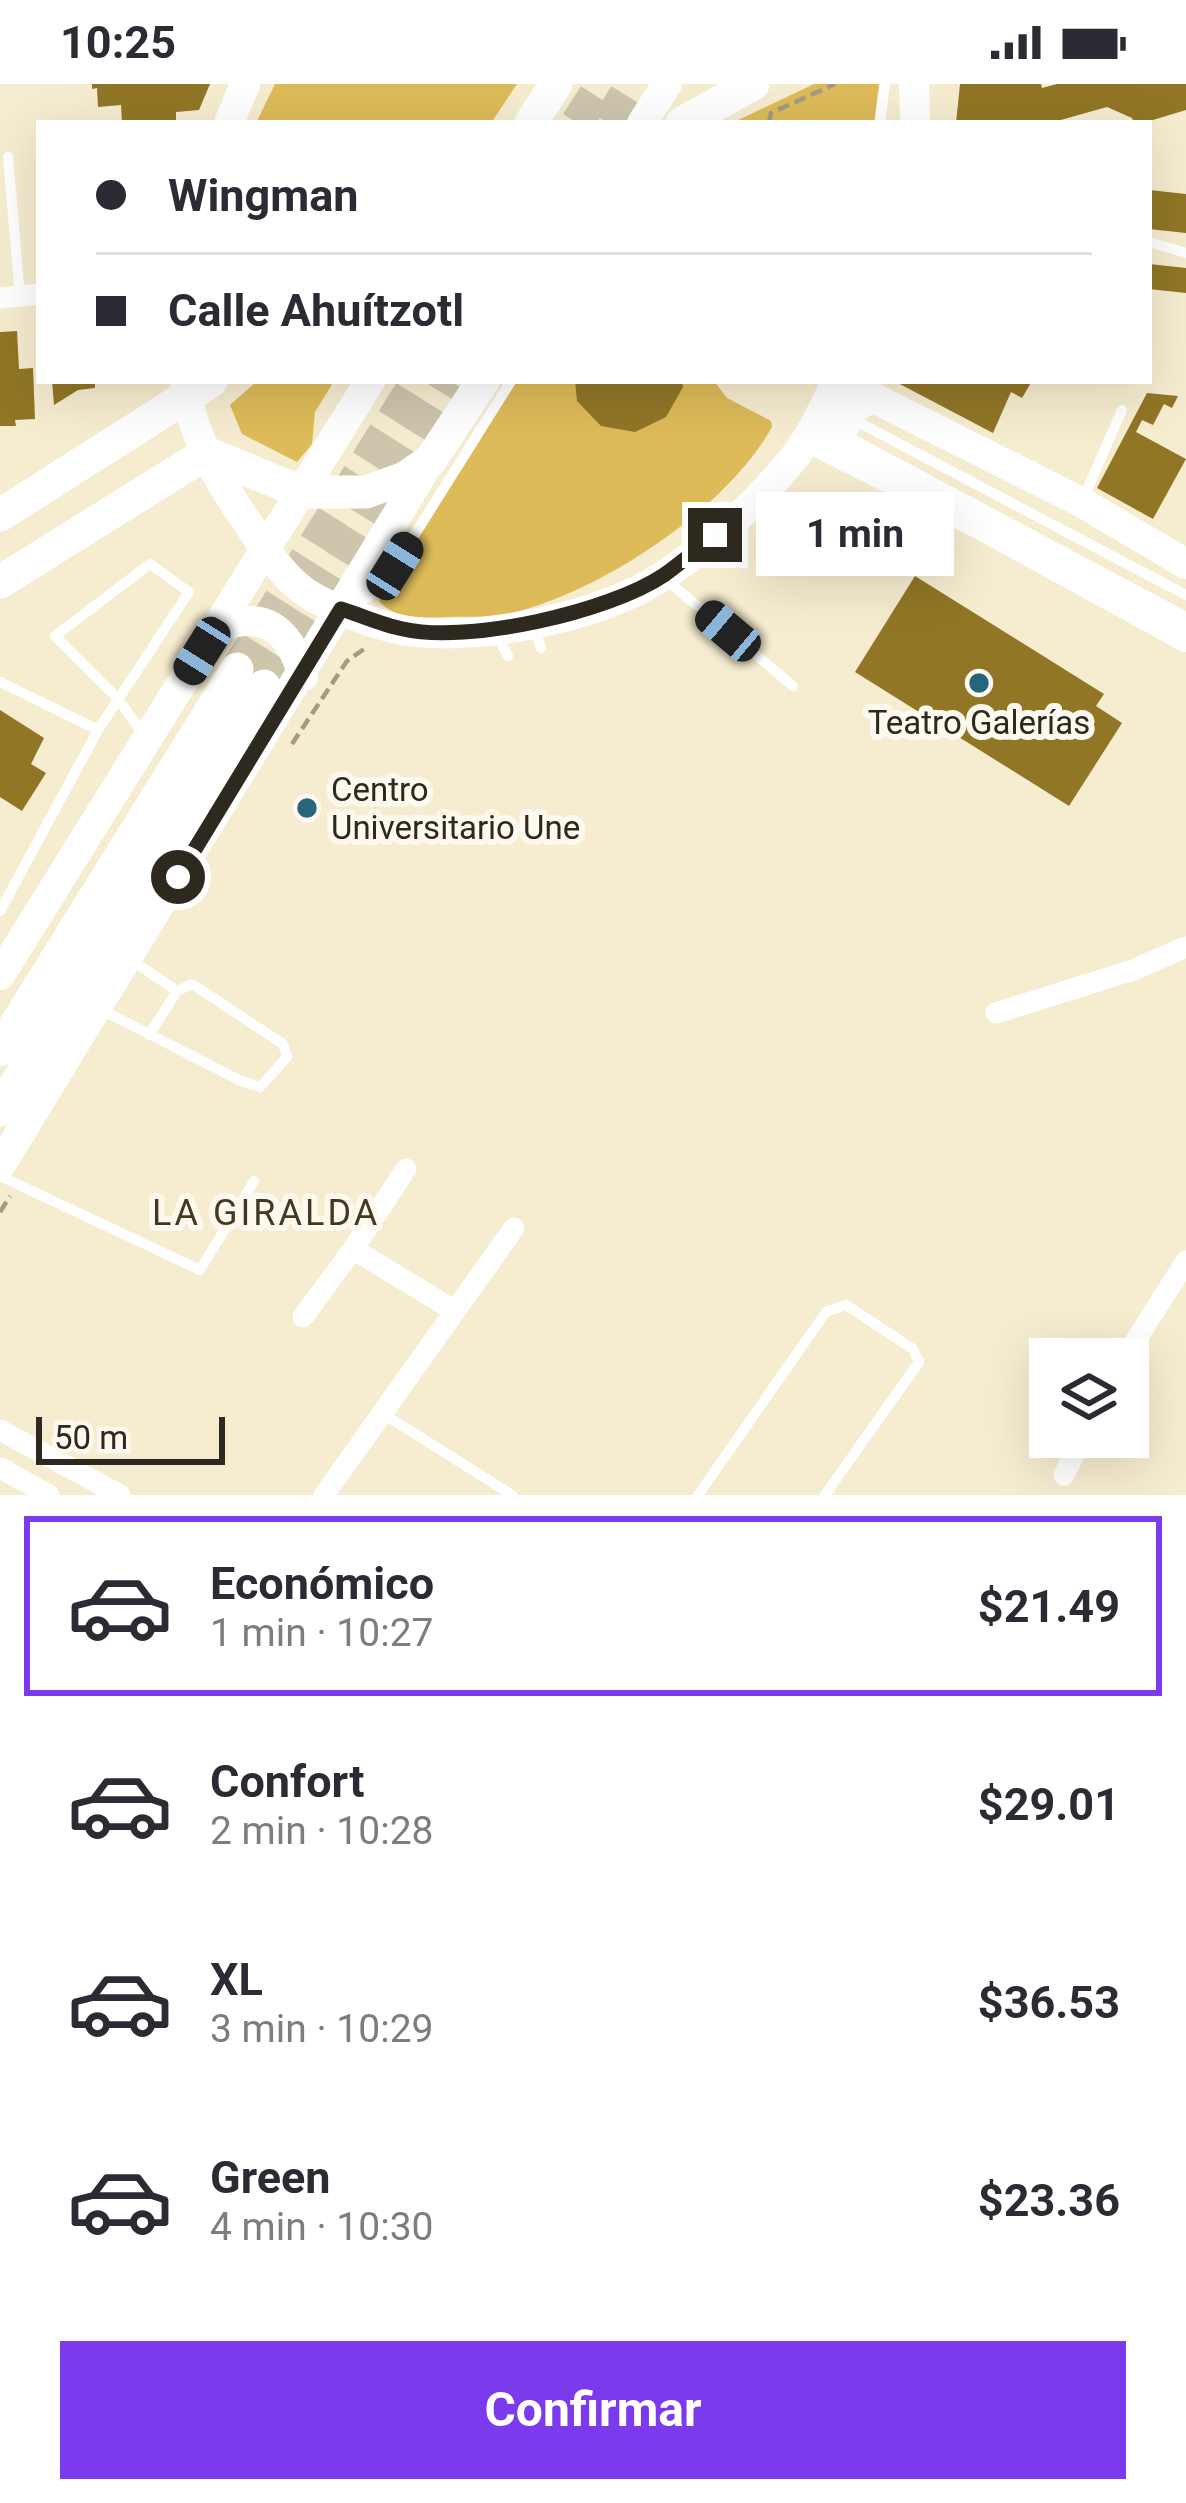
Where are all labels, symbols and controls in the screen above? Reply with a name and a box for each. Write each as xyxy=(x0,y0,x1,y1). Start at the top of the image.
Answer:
text: 10:25 xyxy=(60,16,176,69)
text: Wingman xyxy=(168,169,359,222)
text: Calle Ahuítzotl xyxy=(168,284,464,337)
callout: 1 min xyxy=(757,493,955,577)
route end xyxy=(688,508,742,562)
text: 1 min xyxy=(806,511,904,557)
car xyxy=(361,526,429,606)
car xyxy=(689,594,767,668)
car xyxy=(168,611,236,691)
marker: Teatro Galerías xyxy=(966,670,992,696)
place label: Teatro Galerías xyxy=(868,703,1090,742)
place label: Centro Universitario Une xyxy=(331,770,580,847)
marker: Centro Universitario Une xyxy=(294,795,320,821)
route start xyxy=(151,850,205,904)
district label: LA GIRALDA xyxy=(152,1192,380,1234)
map controls xyxy=(1029,1338,1149,1458)
button: layers xyxy=(1029,1338,1149,1458)
scale bar xyxy=(36,1411,225,1464)
text: 50 m xyxy=(54,1418,128,1457)
icon: car xyxy=(66,1552,174,1660)
text: Económico xyxy=(210,1557,434,1610)
text: $21.49 xyxy=(978,1580,1120,1633)
text: 1 min · 10:27 xyxy=(210,1610,433,1656)
icon: car xyxy=(66,1750,174,1858)
text: Confort xyxy=(210,1755,364,1808)
text: $29.01 xyxy=(978,1778,1120,1831)
text: 2 min · 10:28 xyxy=(210,1808,433,1854)
icon: car xyxy=(66,1948,174,2056)
text: XL xyxy=(210,1953,263,2006)
text: $36.53 xyxy=(978,1976,1120,2029)
text: 3 min · 10:29 xyxy=(210,2006,433,2052)
icon: car xyxy=(66,2146,174,2254)
text: Green xyxy=(210,2151,331,2204)
text: $23.36 xyxy=(978,2174,1120,2227)
text: 4 min · 10:30 xyxy=(210,2204,433,2250)
button: Confirmar xyxy=(60,2341,1126,2479)

